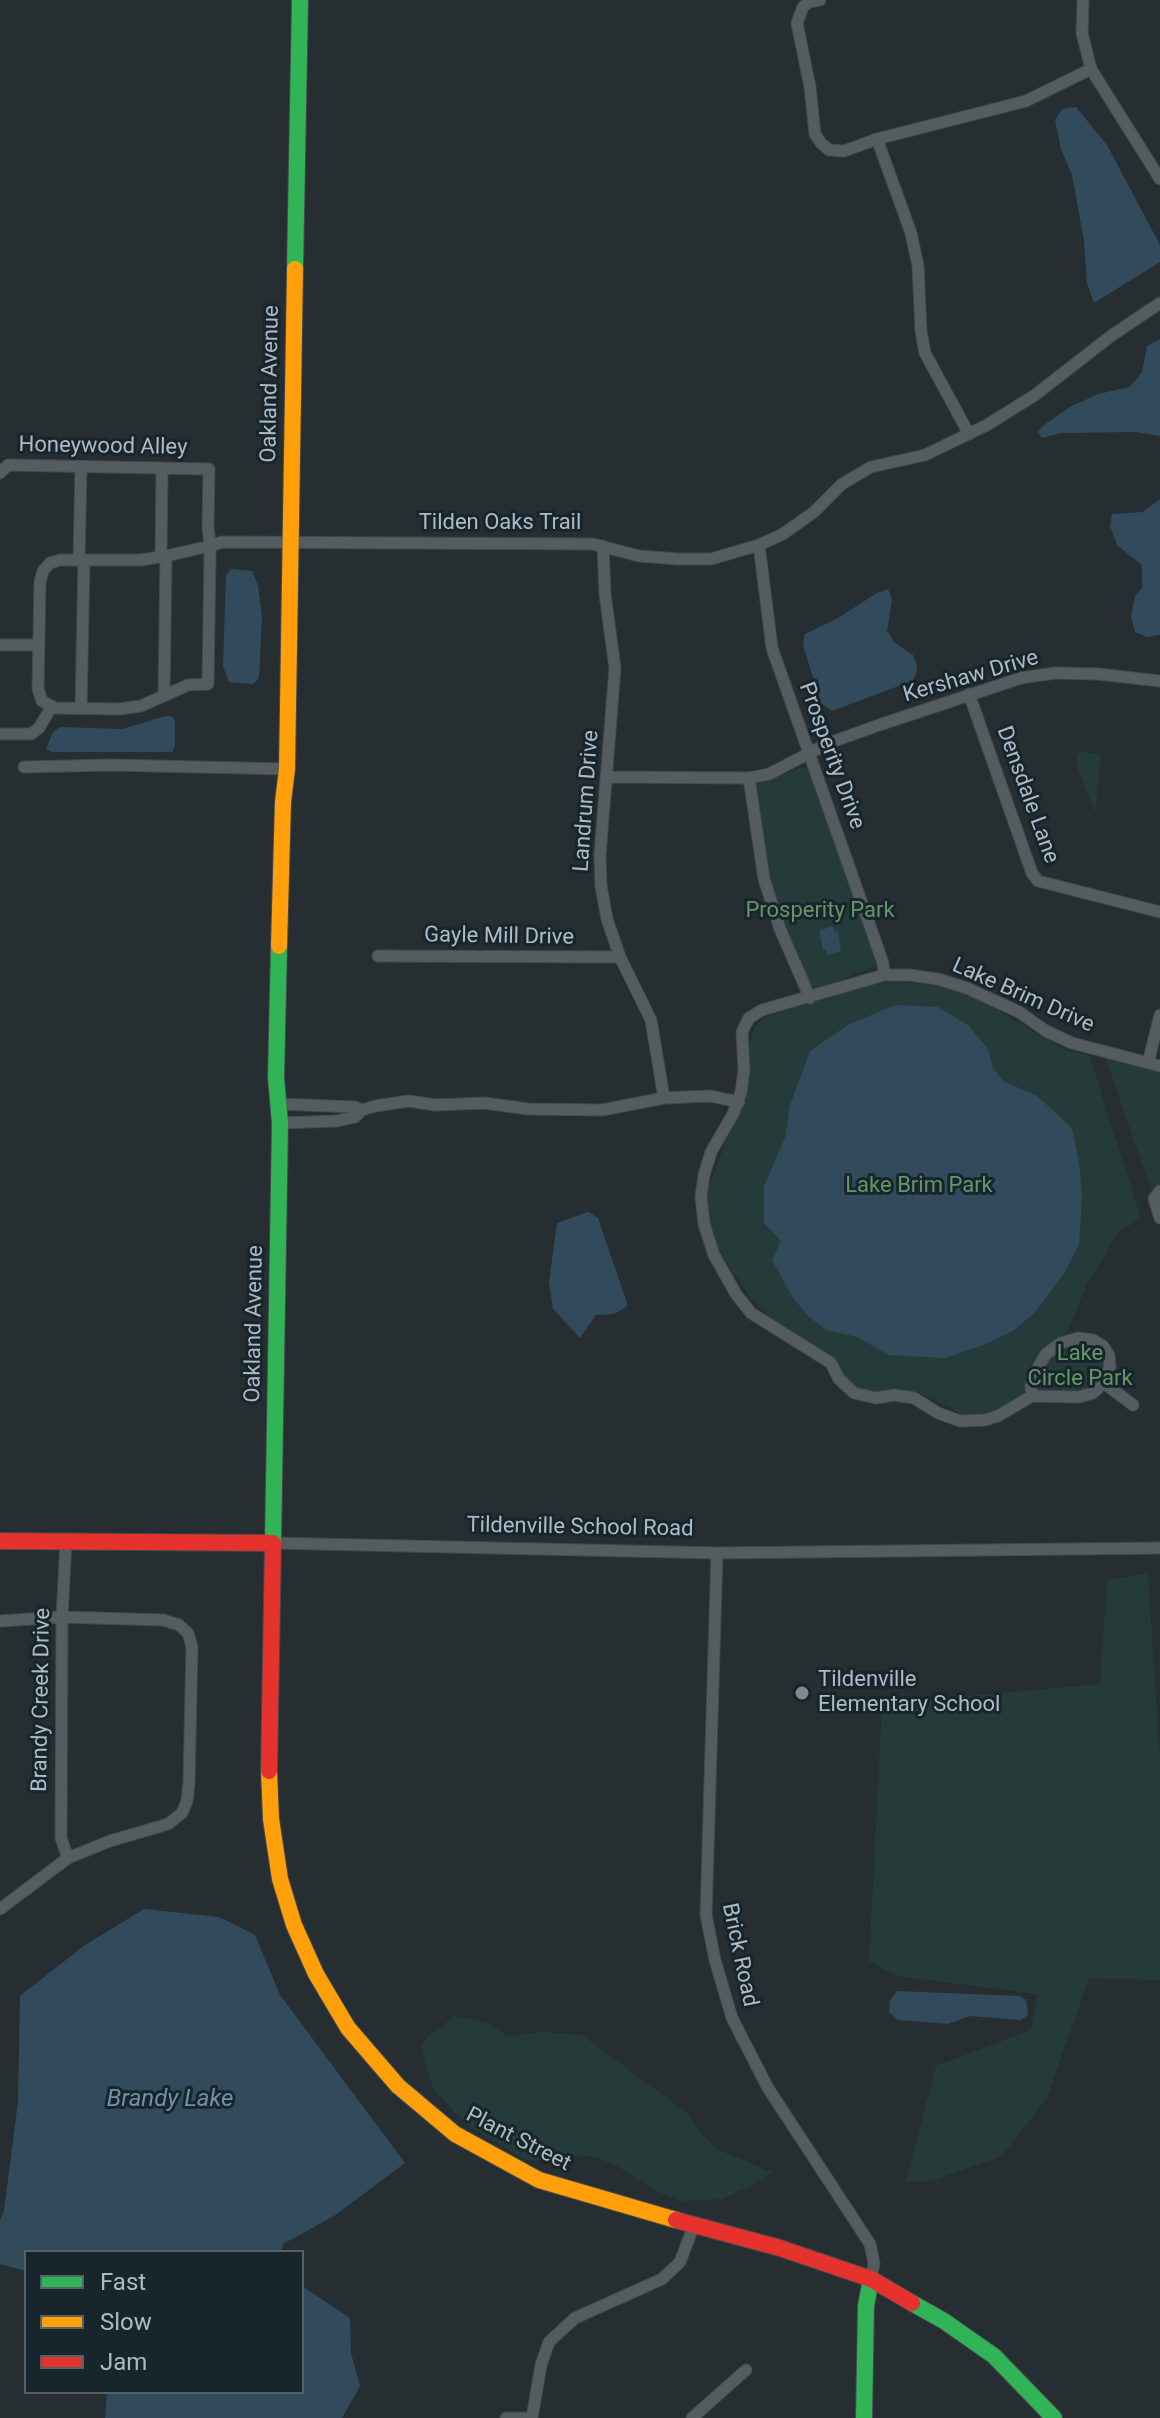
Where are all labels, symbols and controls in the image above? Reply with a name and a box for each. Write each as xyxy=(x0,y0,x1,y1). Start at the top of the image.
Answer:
street label: Oakland Avenue xyxy=(256,305,286,463)
street label: Honeywood Alley xyxy=(18,432,188,462)
street label: Tilden Oaks Trail xyxy=(419,510,581,536)
street label: Kershaw Drive xyxy=(900,645,1042,709)
street label: Prosperity Drive xyxy=(792,679,870,833)
street label: Densdale Lane xyxy=(990,723,1064,867)
street label: Landrum Drive xyxy=(569,729,605,873)
park label: Prosperity Park xyxy=(745,898,895,924)
street label: Gayle Mill Drive xyxy=(424,922,574,952)
street label: Lake Brim Drive xyxy=(948,953,1098,1039)
park label: Lake Brim Park xyxy=(845,1173,993,1199)
street label: Oakland Avenue xyxy=(240,1245,270,1403)
park label: Lake Circle Park xyxy=(1027,1341,1133,1392)
street label: Tildenville School Road xyxy=(466,1513,694,1543)
street label: Brandy Creek Drive xyxy=(27,1608,57,1792)
place label: Tildenville Elementary School xyxy=(818,1667,1000,1718)
marker: Tildenville Elementary School xyxy=(793,1684,811,1702)
street label: Brick Road xyxy=(715,1901,763,2009)
water label: Brandy Lake xyxy=(107,2086,233,2114)
street label: Plant Street xyxy=(461,2102,575,2178)
legend xyxy=(24,2250,304,2394)
text: Fast xyxy=(100,2268,146,2296)
text: Slow xyxy=(100,2308,152,2336)
text: Jam xyxy=(100,2348,147,2376)

